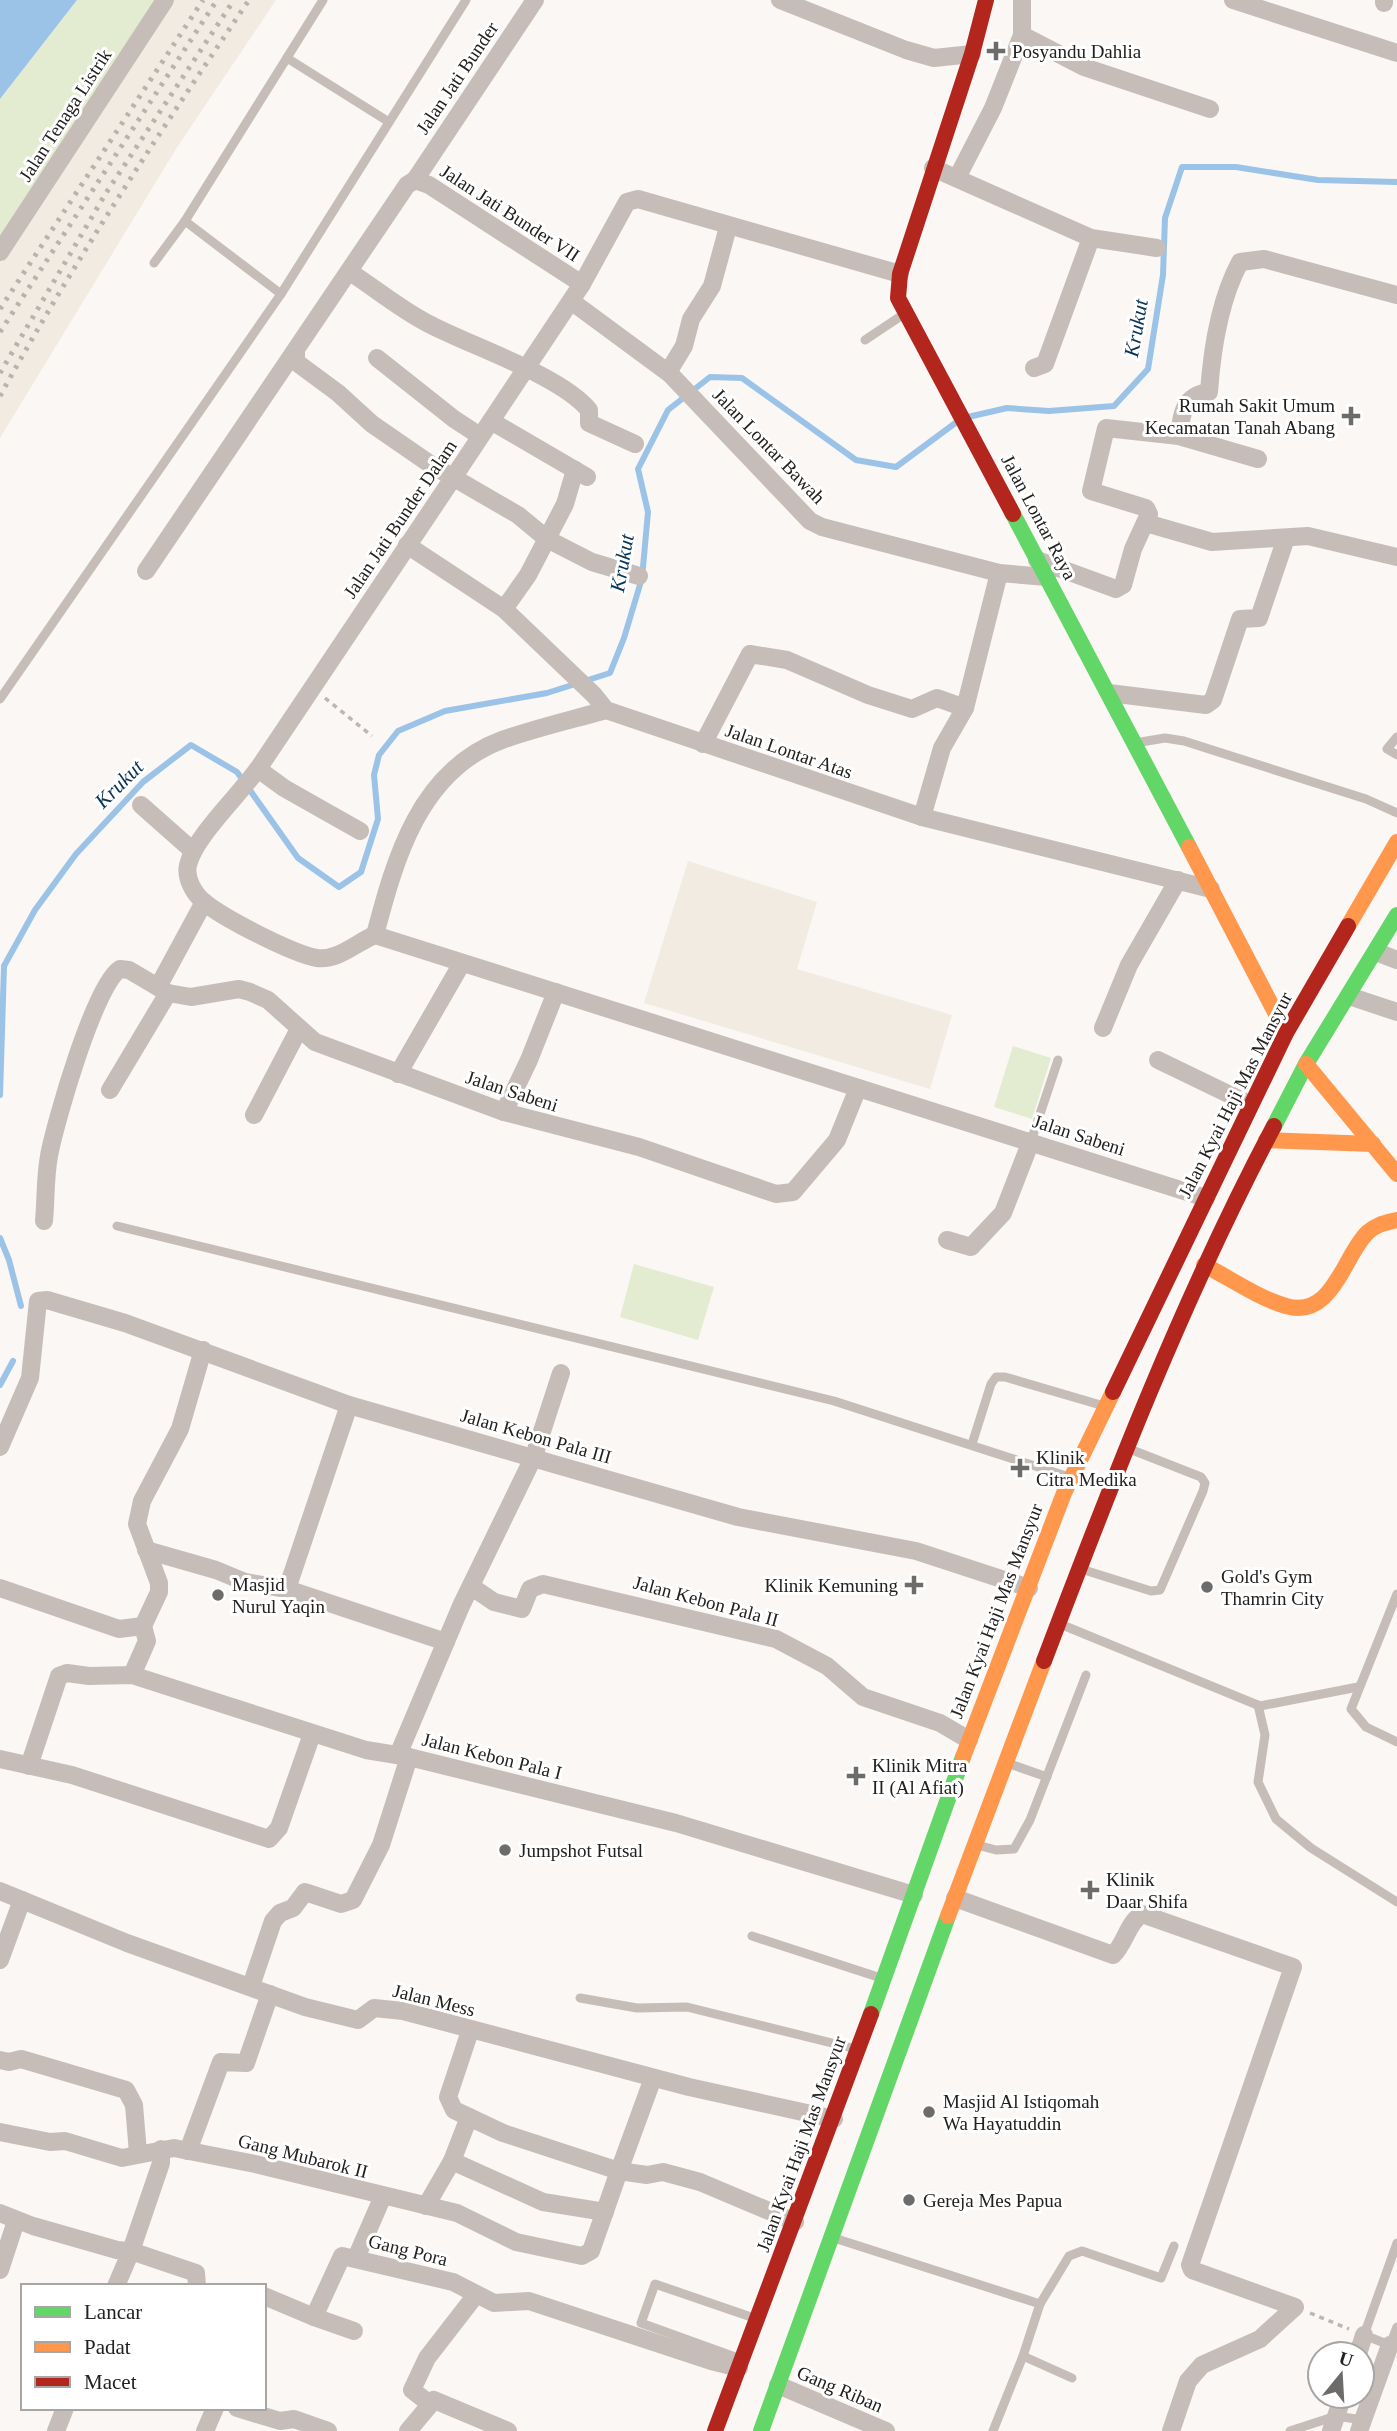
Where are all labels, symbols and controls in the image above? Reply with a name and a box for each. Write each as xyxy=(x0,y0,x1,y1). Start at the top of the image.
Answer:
street label: Jalan Jati Bunder xyxy=(412,17,503,138)
marker: Posyandu Dahlia xyxy=(986,41,1006,61)
place label: Posyandu Dahlia xyxy=(1012,41,1142,62)
street label: Jalan Tenaga Listrik xyxy=(14,45,116,185)
street label: Jalan Jati Bunder VII xyxy=(436,160,584,266)
water label: Krukut xyxy=(1119,296,1153,360)
street label: Jalan Lontar Bawah xyxy=(709,384,830,508)
place label: Rumah Sakit Umum Kecamatan Tanah Abang xyxy=(1145,395,1335,438)
marker: Rumah Sakit Umum Kecamatan Tanah Abang xyxy=(1341,406,1361,426)
street label: Jalan Jati Bunder Dalam xyxy=(339,436,461,602)
street label: Jalan Lontar Raya xyxy=(997,451,1081,583)
water label: Krukut xyxy=(605,531,639,595)
street label: Jalan Lontar Atas xyxy=(723,719,855,783)
water label: Krukut xyxy=(89,754,149,814)
street label: Jalan Kyai Haji Mas Mansyur xyxy=(1174,988,1296,1201)
street label: Jalan Sabeni xyxy=(463,1066,561,1116)
street label: Jalan Sabeni xyxy=(1030,1110,1128,1160)
street label: Jalan Kebon Pala III xyxy=(458,1404,614,1468)
place label: Klinik Citra Medika xyxy=(1036,1447,1137,1490)
marker: Klinik Citra Medika xyxy=(1010,1458,1030,1478)
street label: Jalan Kyai Haji Mas Mansyur xyxy=(945,1500,1047,1721)
place label: Gold's Gym Thamrin City xyxy=(1221,1566,1324,1609)
street label: Jalan Kebon Pala II xyxy=(631,1572,781,1630)
place label: Masjid Nurul Yaqin xyxy=(232,1574,325,1617)
place label: Klinik Kemuning xyxy=(764,1575,898,1596)
marker: Klinik Kemuning xyxy=(904,1575,924,1595)
marker: Gold's Gym Thamrin City xyxy=(1199,1579,1215,1595)
marker: Masjid Nurul Yaqin xyxy=(210,1587,226,1603)
street label: Jalan Kebon Pala I xyxy=(420,1729,564,1783)
place label: Klinik Mitra II (Al Afiat) xyxy=(872,1755,968,1799)
marker: Klinik Mitra II (Al Afiat) xyxy=(846,1766,866,1786)
place label: Jumpshot Futsal xyxy=(519,1840,643,1861)
marker: Jumpshot Futsal xyxy=(497,1842,513,1858)
place label: Klinik Daar Shifa xyxy=(1106,1869,1188,1912)
marker: Klinik Daar Shifa xyxy=(1080,1880,1100,1900)
street label: Jalan Mess xyxy=(391,1980,477,2020)
street label: Jalan Kyai Haji Mas Mansyur xyxy=(752,2033,850,2255)
place label: Masjid Al Istiqomah Wa Hayatuddin xyxy=(943,2091,1100,2134)
marker: Masjid Al Istiqomah Wa Hayatuddin xyxy=(921,2104,937,2120)
street label: Gang Mubarok II xyxy=(236,2130,370,2182)
place label: Gereja Mes Papua xyxy=(923,2190,1063,2211)
marker: Gereja Mes Papua xyxy=(901,2192,917,2208)
street label: Gang Pora xyxy=(366,2230,450,2270)
legend xyxy=(21,2284,266,2410)
text: Lancar xyxy=(84,2300,142,2324)
text: Padat xyxy=(84,2335,131,2359)
north arrow xyxy=(1306,2340,1376,2410)
text: U xyxy=(1336,2347,1356,2371)
street label: Gang Riban xyxy=(794,2361,887,2417)
text: Macet xyxy=(84,2370,137,2394)

